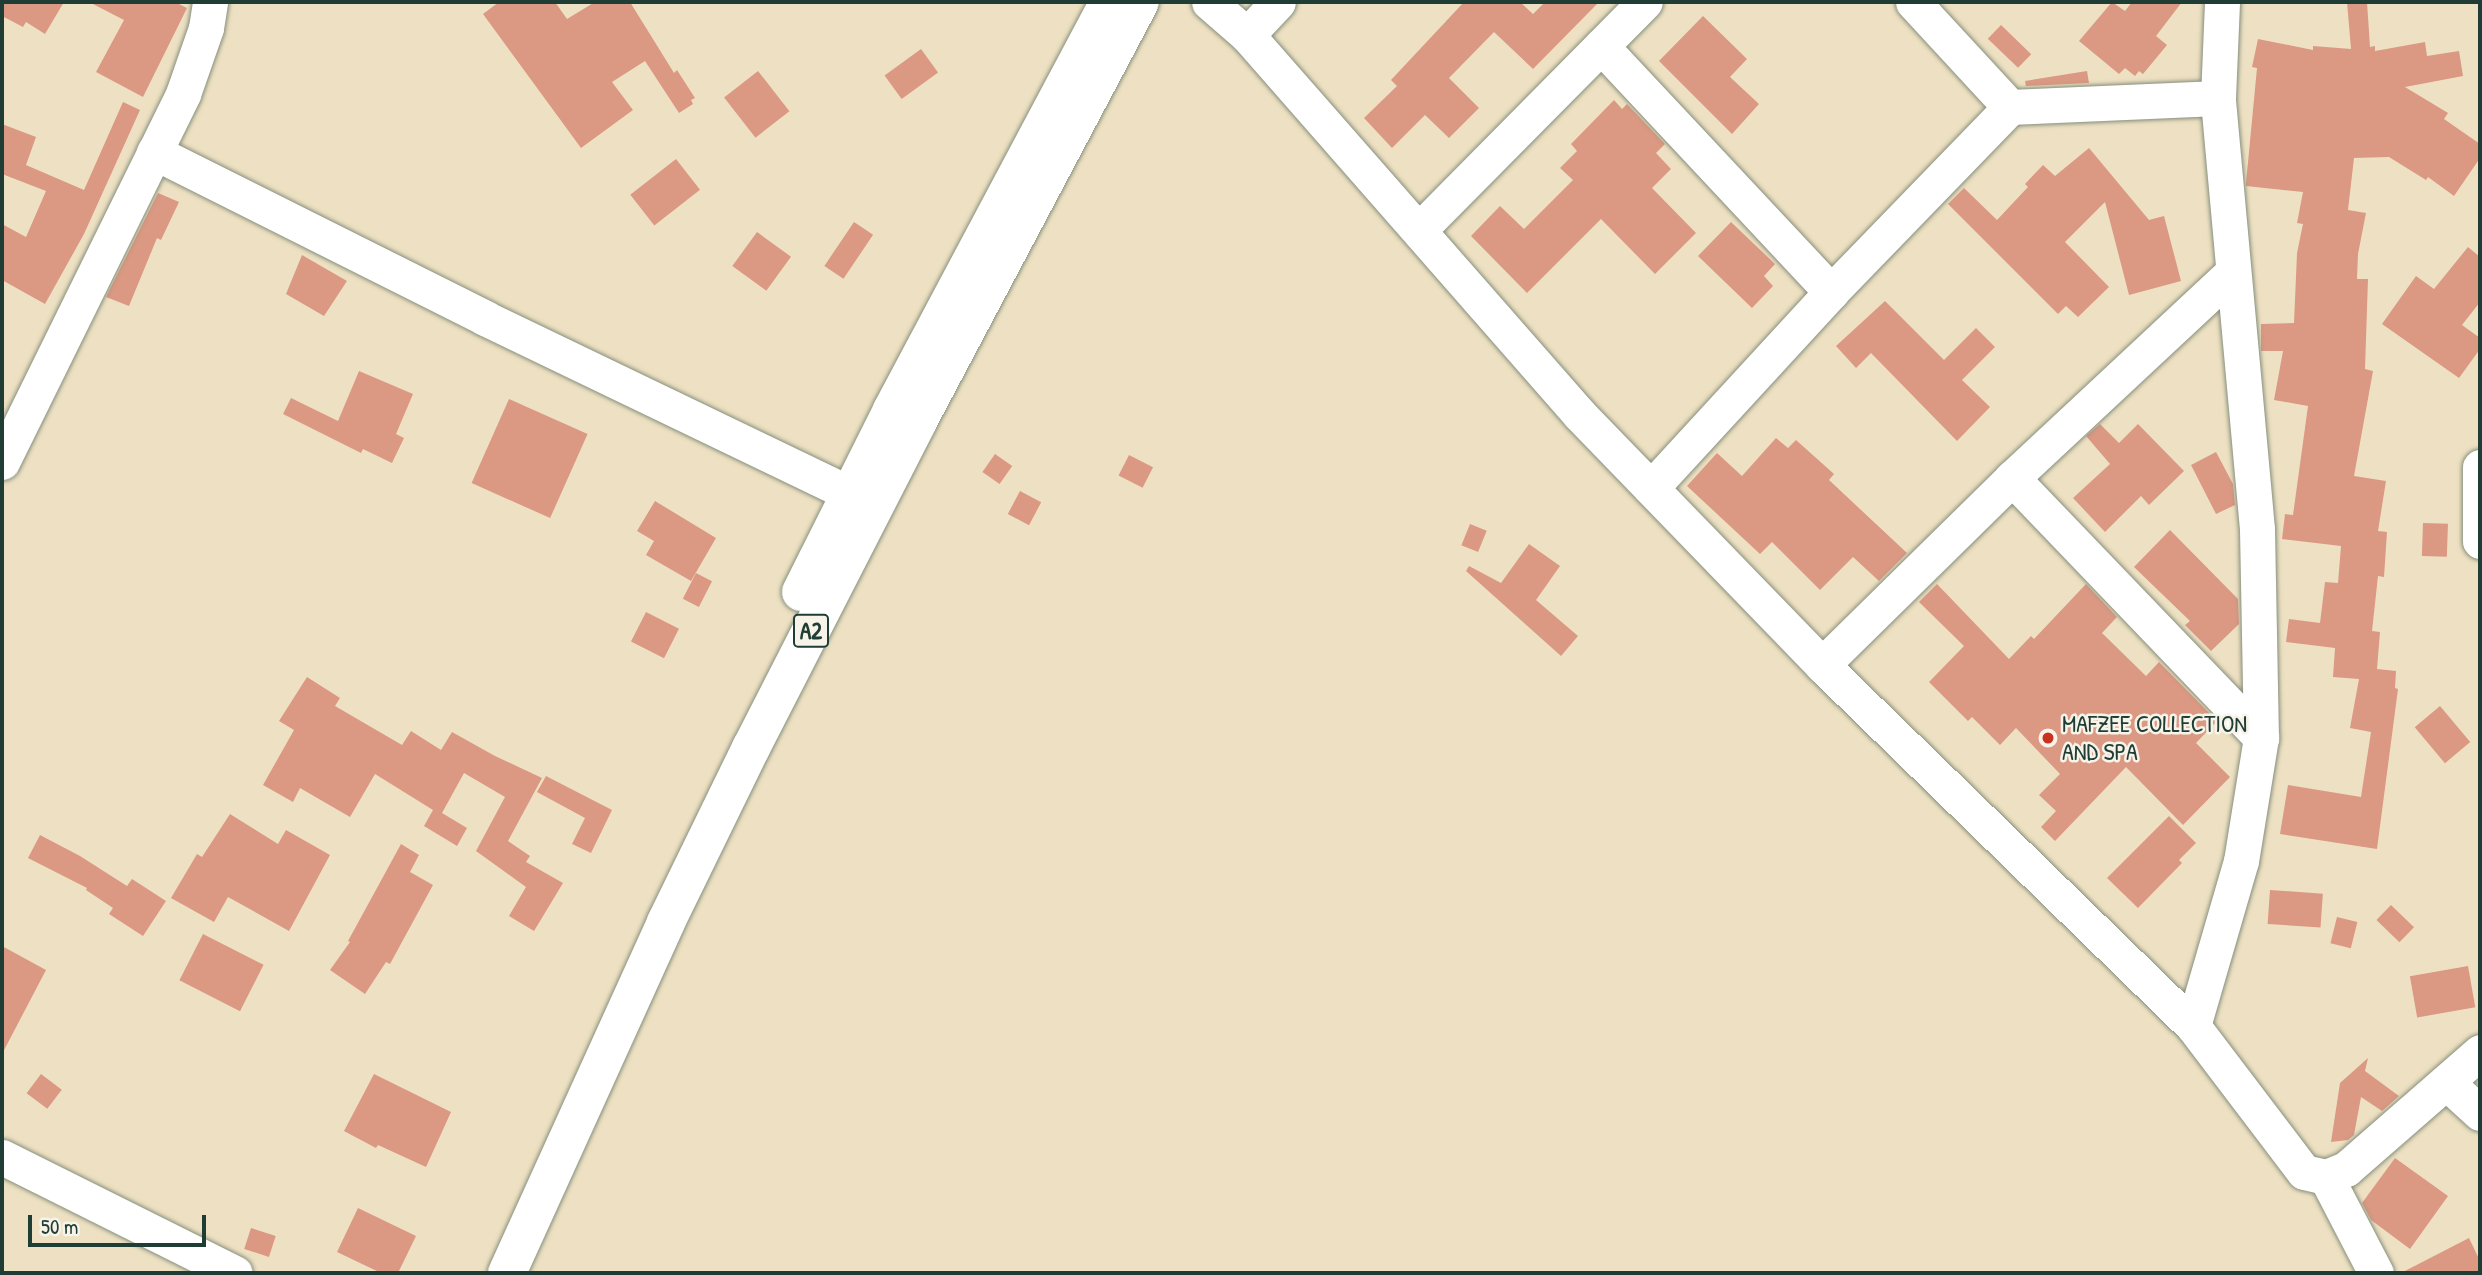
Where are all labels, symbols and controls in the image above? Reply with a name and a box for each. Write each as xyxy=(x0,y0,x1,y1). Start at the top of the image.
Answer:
road number: A2 xyxy=(792,611,830,650)
place label: MAFZEE COLLECTION AND SPA xyxy=(2062,710,2247,766)
marker: MAFZEE COLLECTION AND SPA xyxy=(2040,730,2056,746)
scale bar xyxy=(32,1202,210,1246)
text: 50 m xyxy=(41,1212,78,1241)

